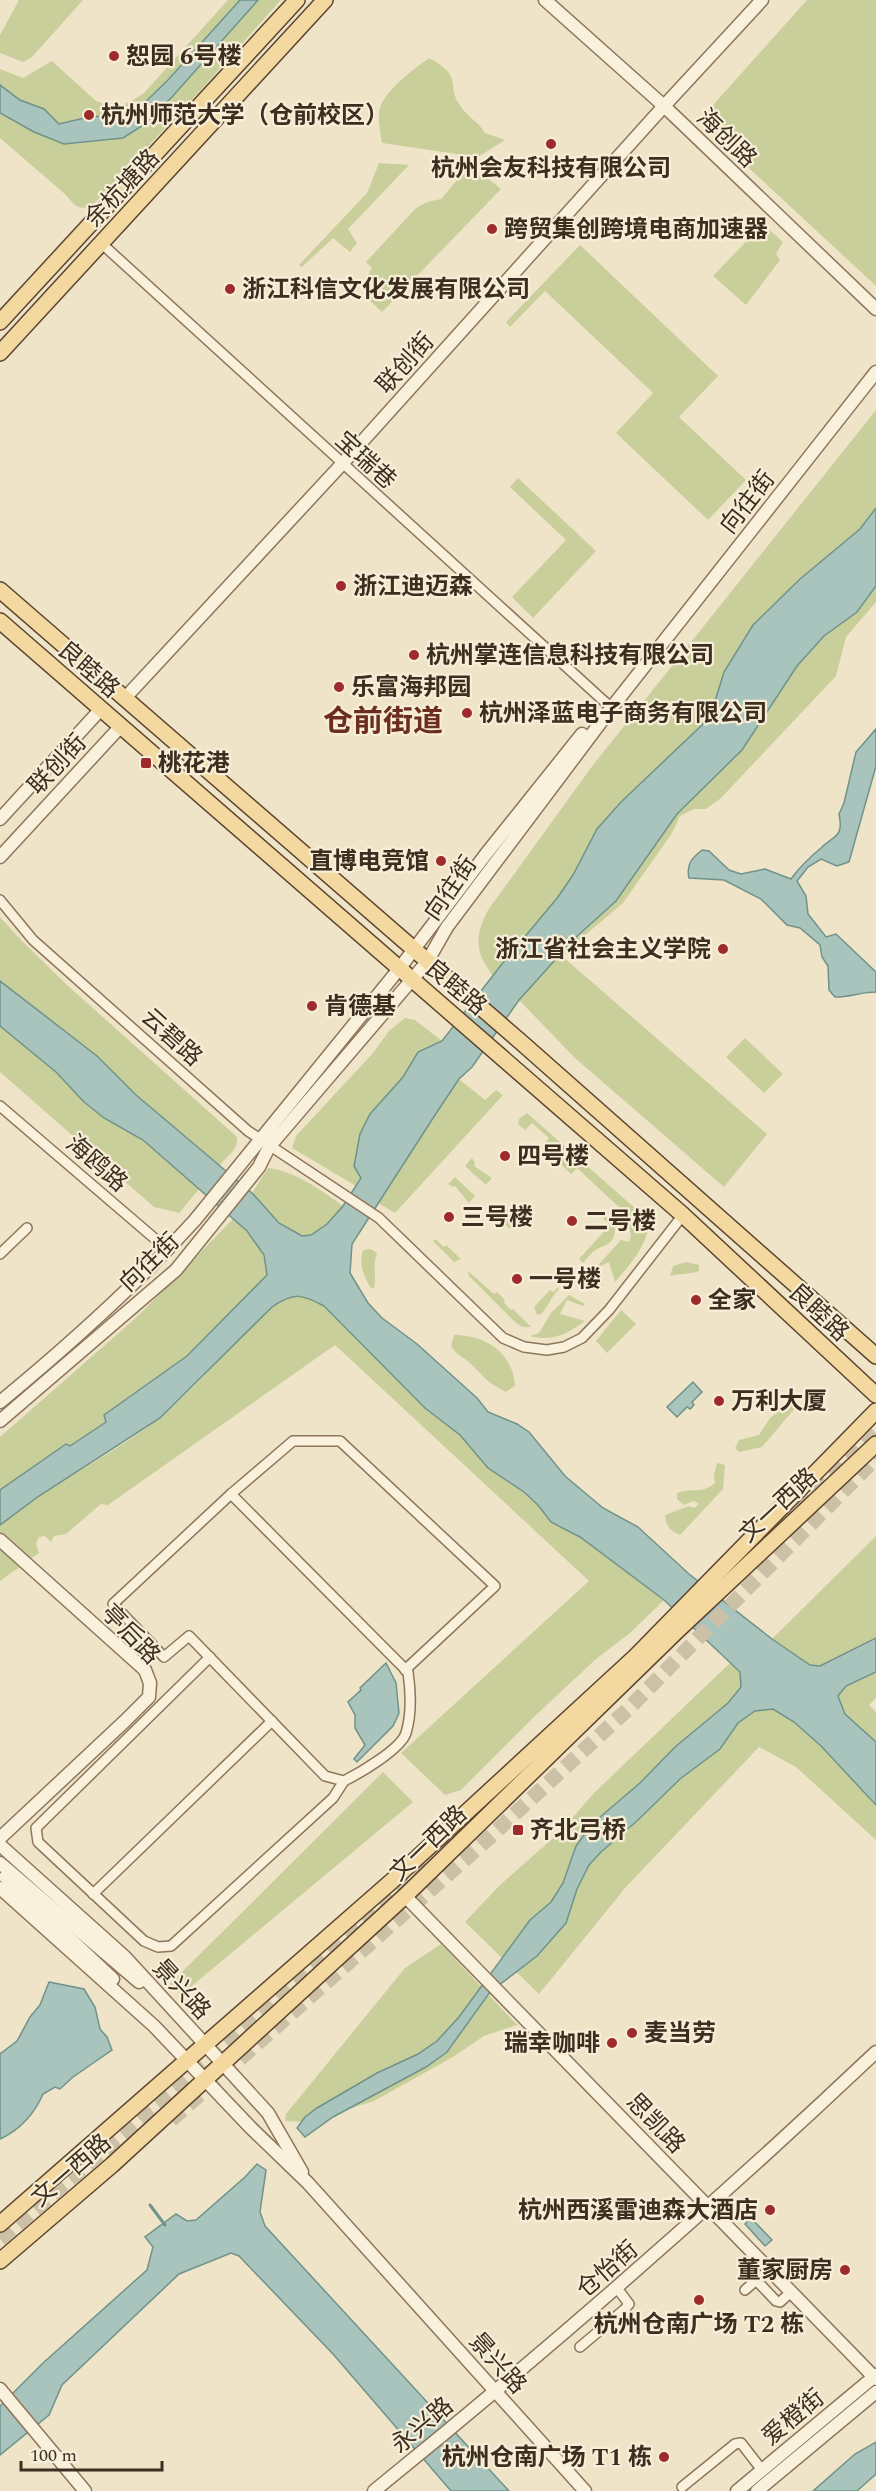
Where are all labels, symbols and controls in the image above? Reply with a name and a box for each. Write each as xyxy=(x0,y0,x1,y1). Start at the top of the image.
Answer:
place label: 恕园 6号楼 xyxy=(126,39,241,75)
marker: 恕园 6号楼 xyxy=(107,49,121,63)
place label: 杭州师范大学（仓前校区） xyxy=(101,98,389,134)
street label: 海创路 xyxy=(688,101,765,177)
marker: 杭州师范大学（仓前校区） xyxy=(82,108,96,122)
marker: 杭州会友科技有限公司 xyxy=(544,137,558,151)
street label: 余杭塘路 xyxy=(77,141,169,236)
place label: 杭州会友科技有限公司 xyxy=(431,151,671,187)
place label: 跨贸集创跨境电商加速器 xyxy=(504,212,768,248)
marker: 跨贸集创跨境电商加速器 xyxy=(485,222,499,236)
place label: 浙江科信文化发展有限公司 xyxy=(242,272,530,308)
marker: 浙江科信文化发展有限公司 xyxy=(223,282,237,296)
street label: 联创街 xyxy=(368,325,443,402)
street label: 宝瑞巷 xyxy=(327,423,404,498)
street label: 向往街 xyxy=(711,463,784,542)
place label: 浙江迪迈森 xyxy=(353,569,473,605)
marker: 浙江迪迈森 xyxy=(334,579,348,593)
street label: 良睦路 xyxy=(49,633,127,707)
place label: 杭州掌连信息科技有限公司 xyxy=(426,638,714,674)
marker: 杭州掌连信息科技有限公司 xyxy=(407,648,421,662)
place label: 乐富海邦园 xyxy=(351,670,471,706)
marker: 乐富海邦园 xyxy=(332,680,346,694)
place label: 杭州泽蓝电子商务有限公司 xyxy=(479,696,767,732)
district label: 仓前街道 xyxy=(323,699,443,745)
marker: 杭州泽蓝电子商务有限公司 xyxy=(460,706,474,720)
street label: 联创街 xyxy=(20,726,95,803)
place label: 桃花港 xyxy=(158,746,230,782)
marker: 桃花港 xyxy=(139,756,153,770)
place label: 直博电竞馆 xyxy=(309,844,429,880)
street label: 向往街 xyxy=(415,849,486,928)
marker: 直博电竞馆 xyxy=(434,854,448,868)
place label: 浙江省社会主义学院 xyxy=(495,932,711,968)
marker: 浙江省社会主义学院 xyxy=(716,942,730,956)
street label: 良睦路 xyxy=(416,951,495,1025)
place label: 肯德基 xyxy=(324,989,396,1025)
marker: 肯德基 xyxy=(305,999,319,1013)
street label: 云碧路 xyxy=(133,1000,210,1075)
street label: 海鸥路 xyxy=(57,1127,135,1201)
place label: 四号楼 xyxy=(517,1139,589,1175)
marker: 四号楼 xyxy=(498,1149,512,1163)
place label: 三号楼 xyxy=(461,1200,533,1236)
place label: 二号楼 xyxy=(584,1204,656,1240)
marker: 三号楼 xyxy=(442,1210,456,1224)
marker: 二号楼 xyxy=(565,1214,579,1228)
street label: 向往街 xyxy=(111,1225,188,1301)
place label: 一号楼 xyxy=(529,1262,601,1298)
marker: 一号楼 xyxy=(510,1272,524,1286)
street label: 良睦路 xyxy=(780,1275,857,1350)
place label: 全家 xyxy=(708,1283,756,1319)
marker: 全家 xyxy=(689,1293,703,1307)
place label: 万利大厦 xyxy=(731,1384,827,1420)
marker: 万利大厦 xyxy=(712,1394,726,1408)
street label: 文一西路 xyxy=(731,1460,826,1552)
street label: 亭后路 xyxy=(92,1596,168,1673)
street label: 文一西路 xyxy=(382,1797,476,1890)
place label: 齐北弓桥 xyxy=(530,1813,626,1849)
marker: 齐北弓桥 xyxy=(511,1823,525,1837)
street label: 景兴路 xyxy=(144,1951,219,2028)
place label: 麦当劳 xyxy=(644,2016,716,2052)
place label: 瑞幸咖啡 xyxy=(504,2026,600,2062)
marker: 麦当劳 xyxy=(625,2026,639,2040)
marker: 瑞幸咖啡 xyxy=(605,2036,619,2050)
street label: 思凯路 xyxy=(617,2085,693,2162)
street label: 文一西路 xyxy=(24,2126,120,2216)
place label: 杭州西溪雷迪森大酒店 xyxy=(518,2193,758,2229)
marker: 杭州西溪雷迪森大酒店 xyxy=(763,2203,777,2217)
street label: 仓怡街 xyxy=(569,2233,647,2307)
place label: 董家厨房 xyxy=(737,2253,833,2289)
marker: 董家厨房 xyxy=(838,2263,852,2277)
marker: 杭州仓南广场 T2 栋 xyxy=(692,2293,706,2307)
place label: 杭州仓南广场 T2 栋 xyxy=(594,2307,804,2343)
street label: 景兴路 xyxy=(460,2325,535,2402)
street label: 爱橙街 xyxy=(754,2381,833,2455)
street label: 永兴路 xyxy=(383,2389,462,2463)
scale bar xyxy=(21,2434,162,2472)
place label: 杭州仓南广场 T1 栋 xyxy=(442,2440,652,2476)
text: 100 m xyxy=(30,2442,77,2469)
marker: 杭州仓南广场 T1 栋 xyxy=(657,2450,671,2464)

